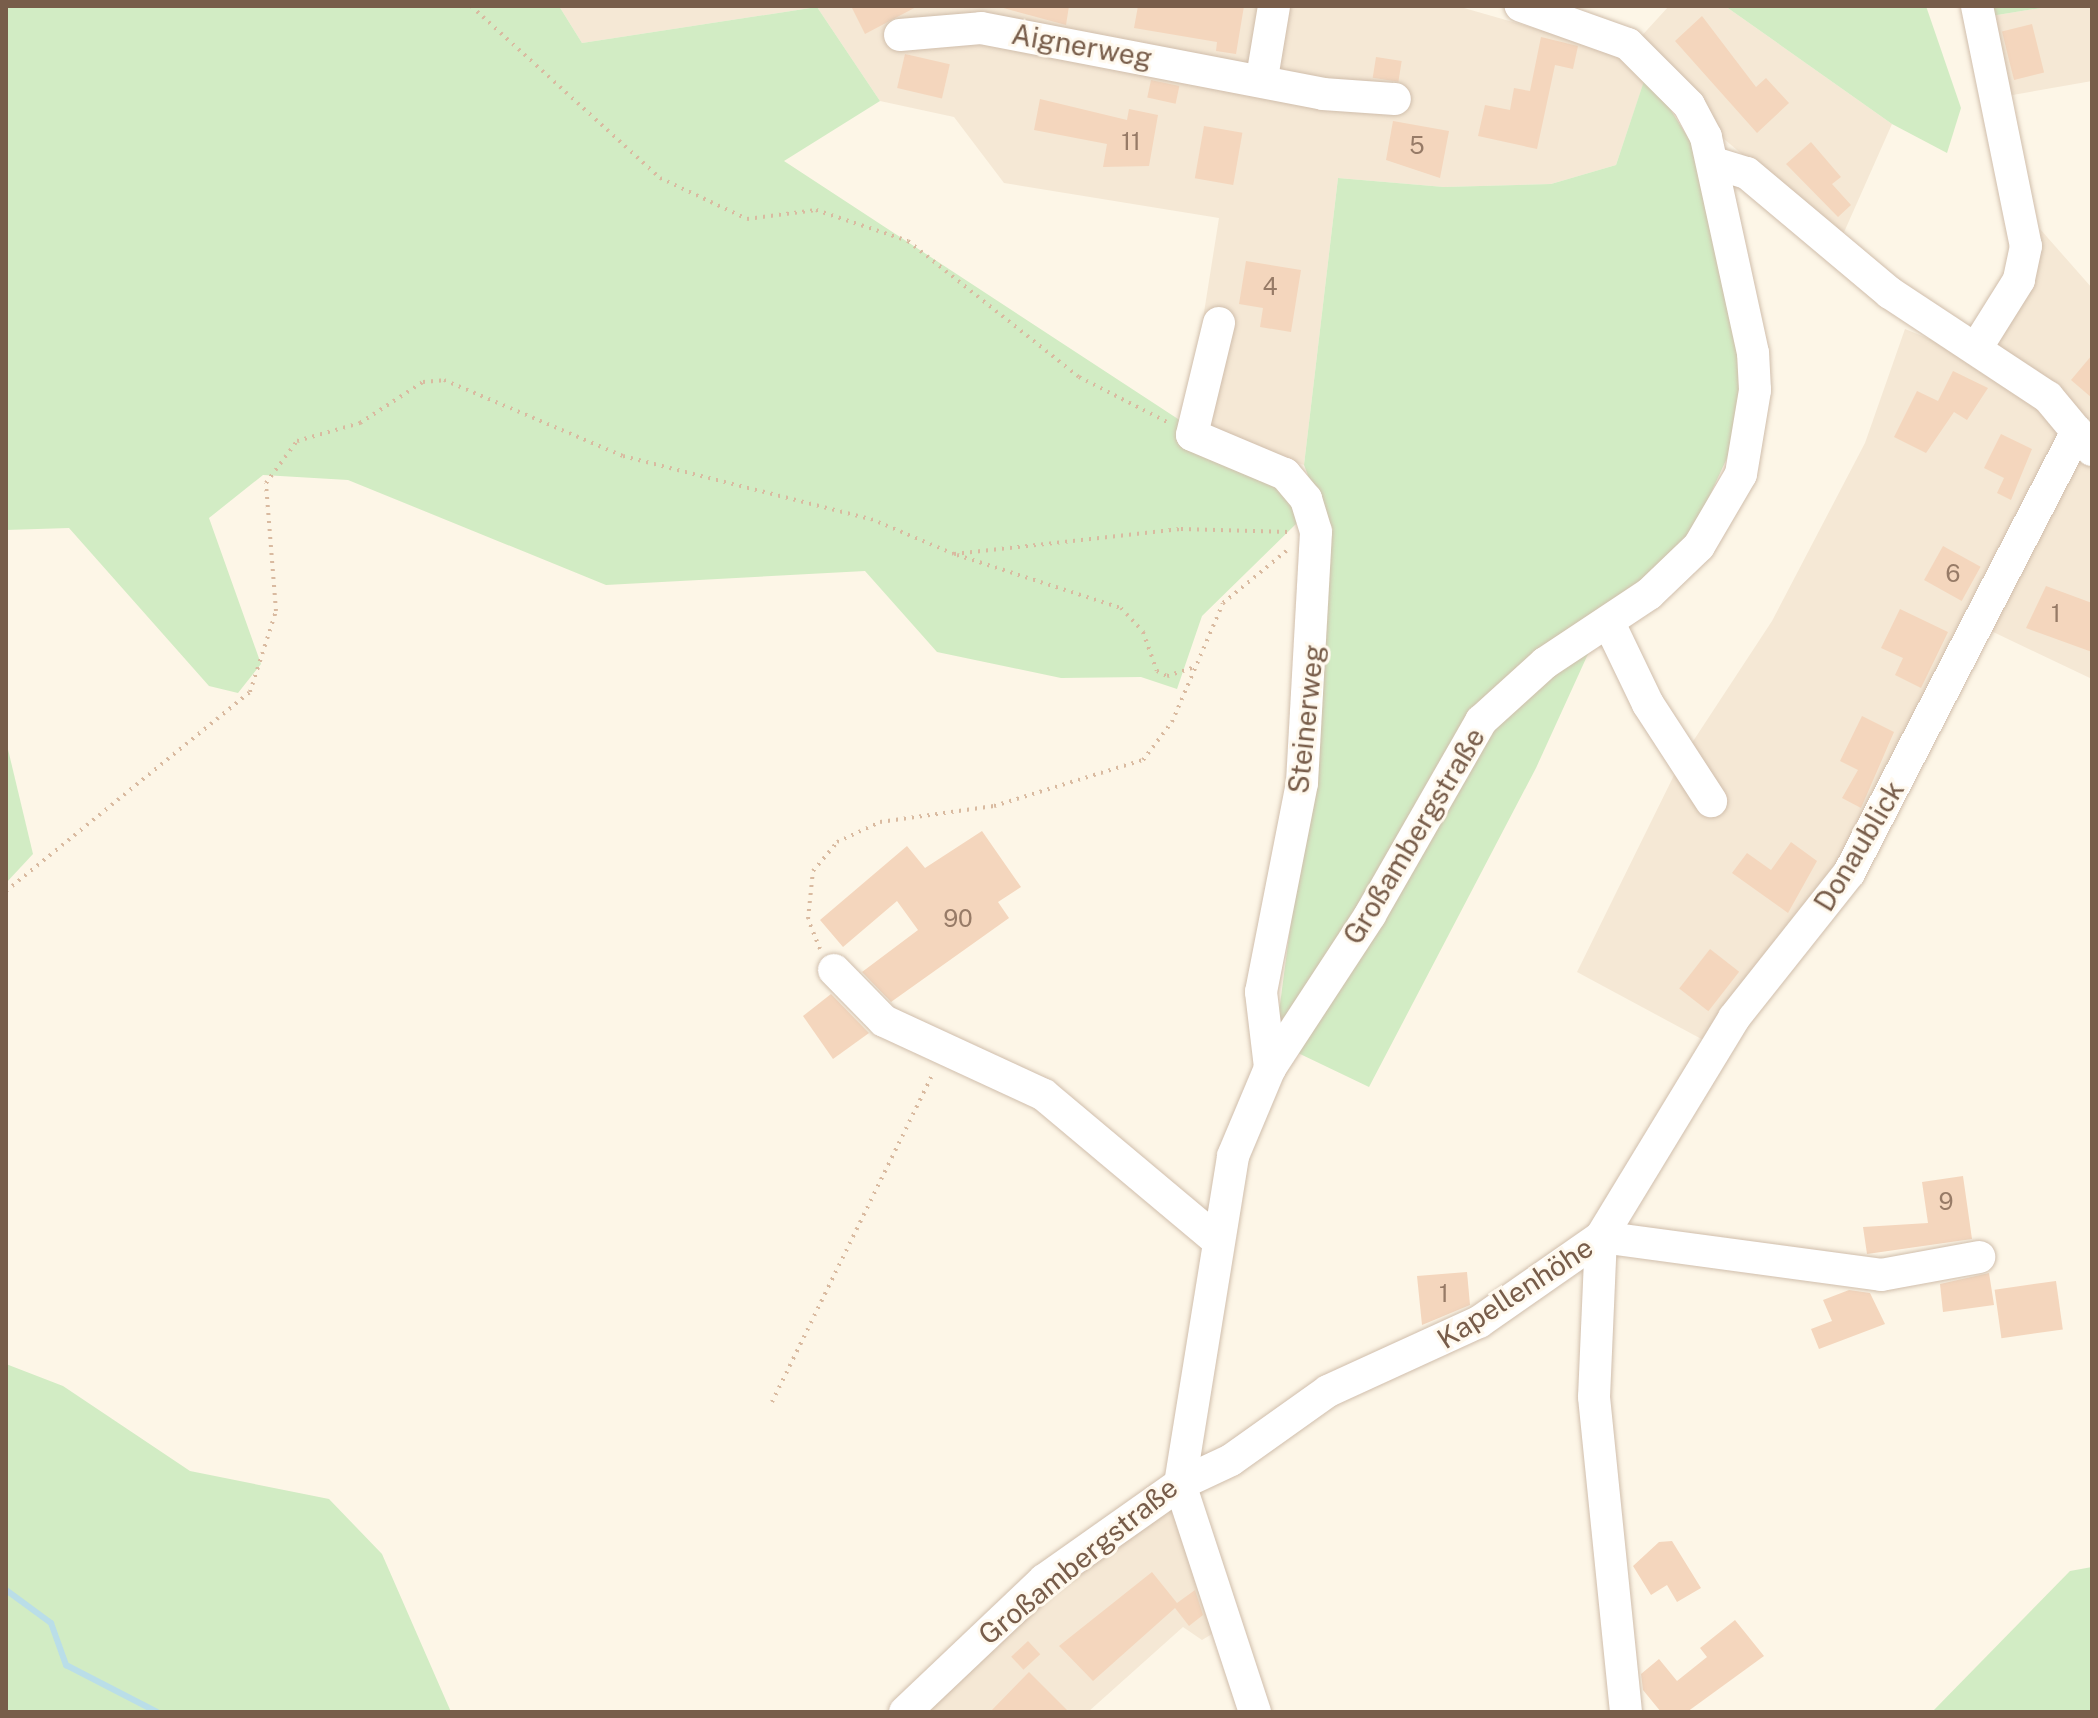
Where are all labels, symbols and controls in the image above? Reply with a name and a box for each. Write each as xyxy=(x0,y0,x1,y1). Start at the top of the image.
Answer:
street label: Aignerweg xyxy=(1009,17,1155,75)
house number: 11 xyxy=(1121,128,1141,156)
house number: 5 xyxy=(1409,132,1425,160)
house number: 4 xyxy=(1262,273,1278,301)
house number: 6 xyxy=(1946,560,1960,588)
house number: 1 xyxy=(2051,600,2061,628)
street label: Steinerweg xyxy=(1281,643,1331,795)
street label: Großambergstraße xyxy=(1336,722,1492,950)
street label: Donaublick xyxy=(1807,775,1911,917)
house number: 90 xyxy=(943,905,973,933)
house number: 9 xyxy=(1939,1188,1953,1216)
street label: Kapellenhöhe xyxy=(1431,1230,1599,1356)
house number: 1 xyxy=(1439,1280,1449,1308)
street label: Großambergstraße xyxy=(972,1470,1184,1652)

